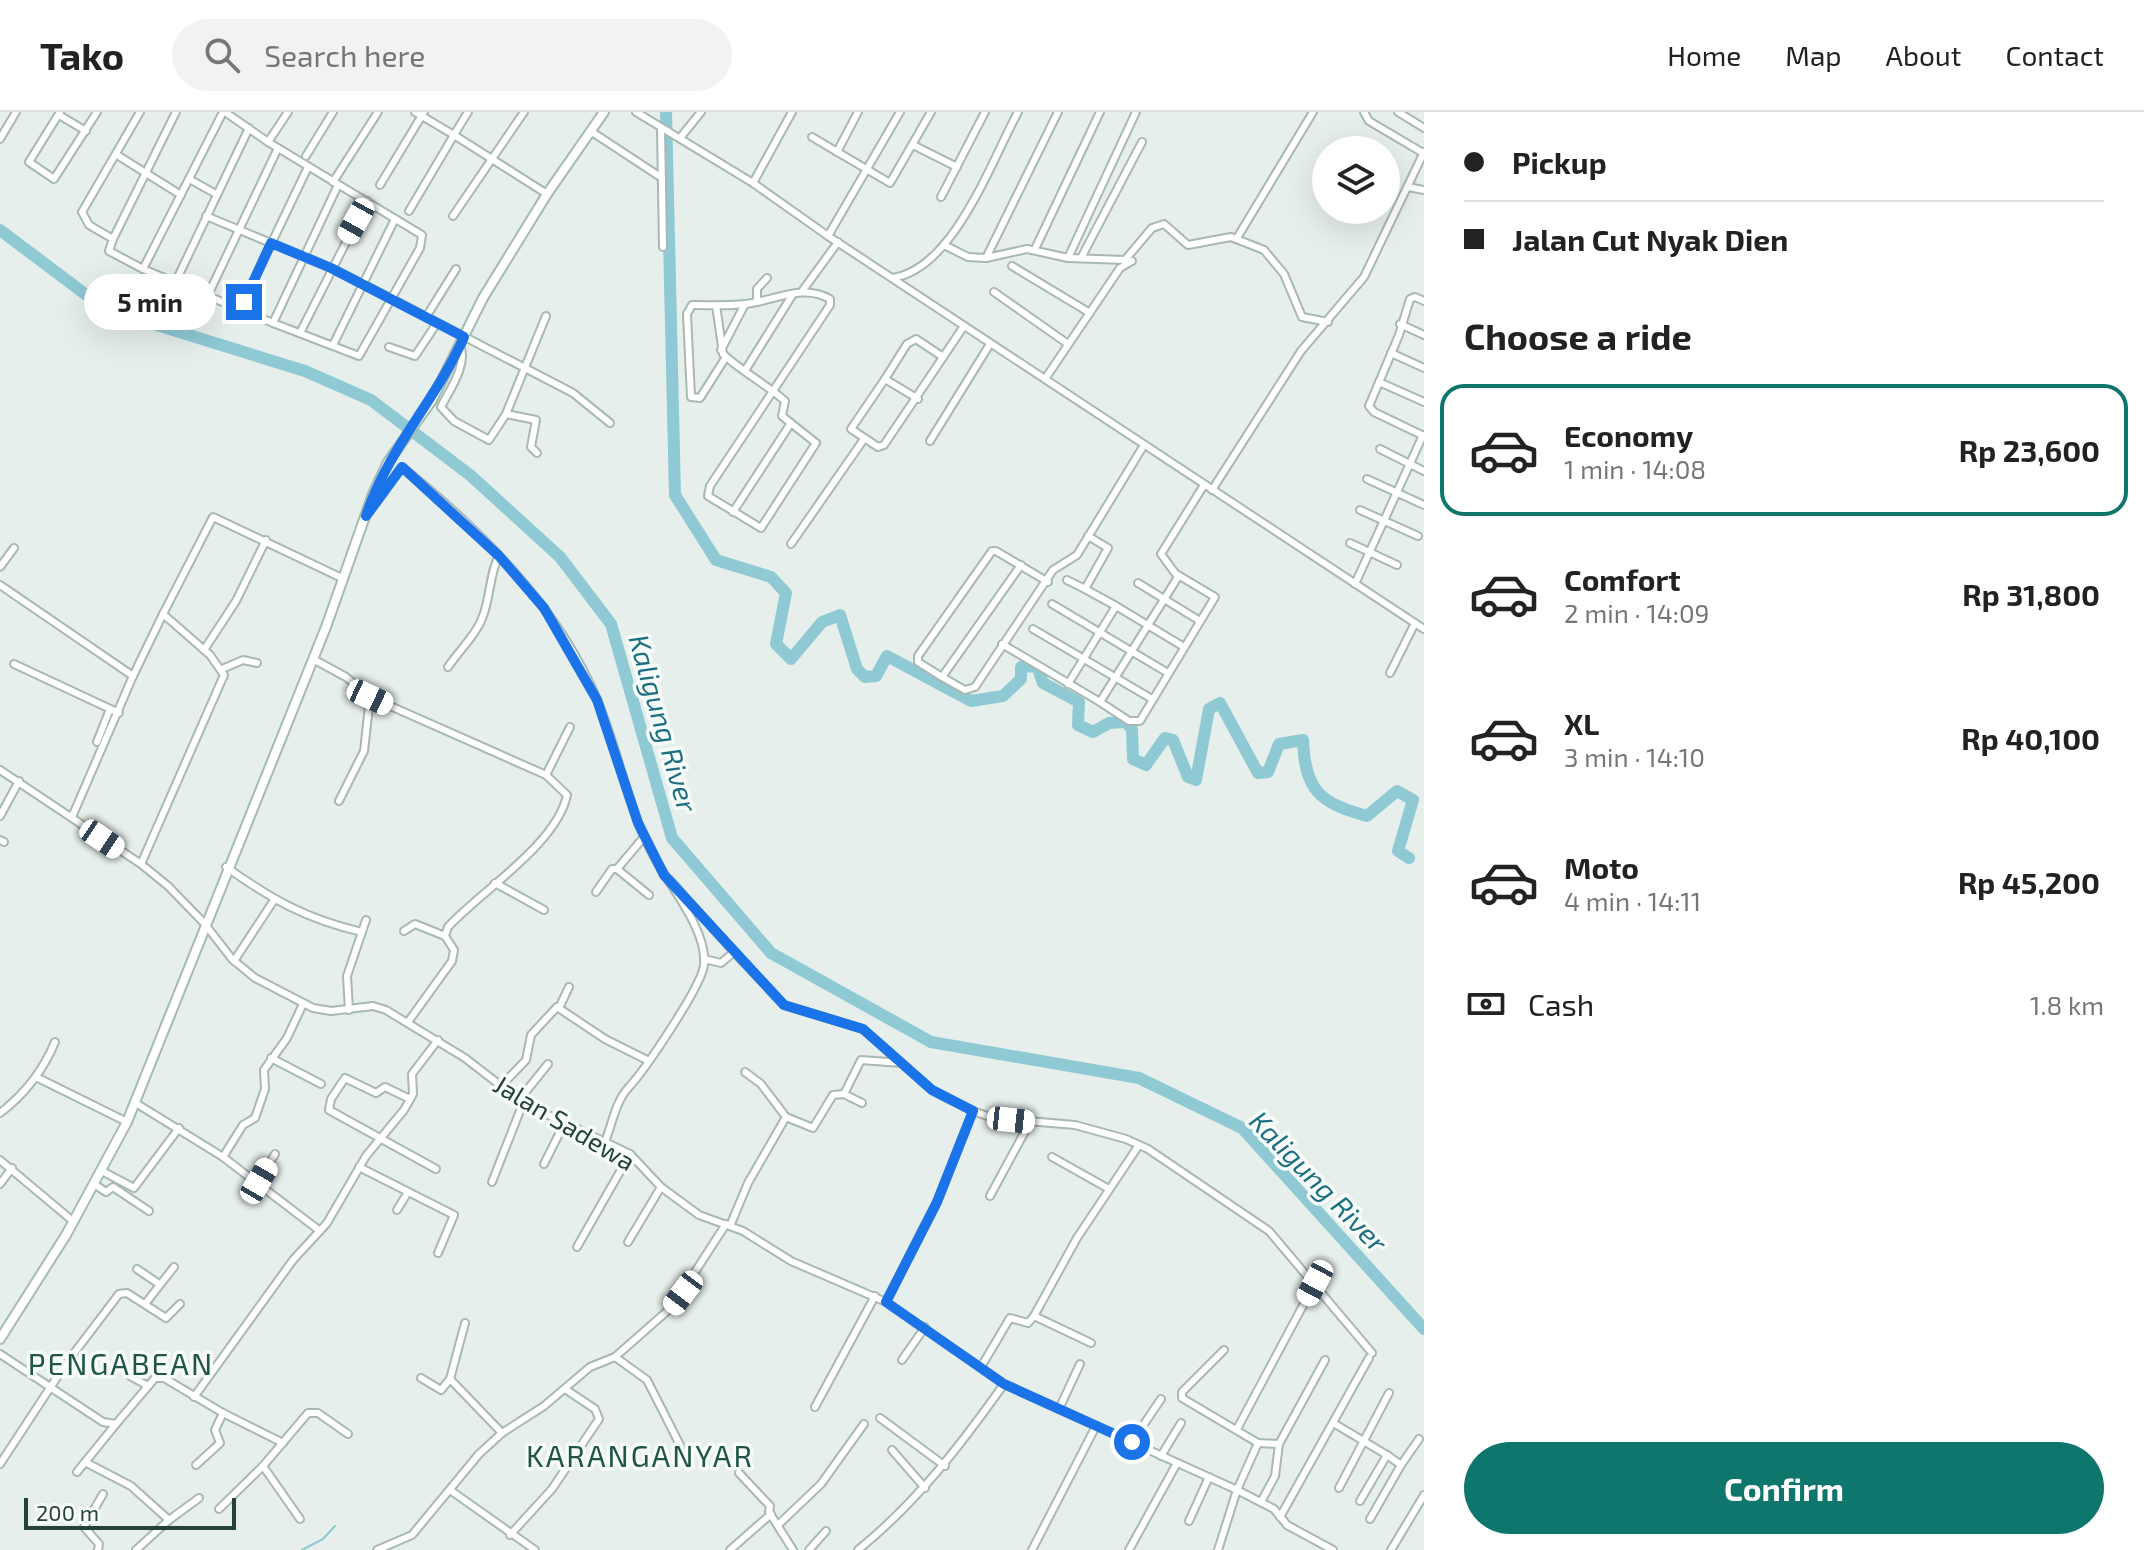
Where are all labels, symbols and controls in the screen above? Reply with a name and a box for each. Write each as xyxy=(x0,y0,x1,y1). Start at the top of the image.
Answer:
search box xyxy=(172,19,732,91)
text: Tako xyxy=(40,32,124,78)
icon: search xyxy=(200,33,244,77)
text: Search here xyxy=(264,37,425,73)
text: Home xyxy=(1667,38,1741,72)
text: Map xyxy=(1785,38,1842,72)
text: About xyxy=(1886,38,1961,72)
text: Contact xyxy=(2005,38,2104,72)
map controls xyxy=(1312,136,1400,224)
button: layers xyxy=(1312,136,1400,224)
text: Pickup xyxy=(1512,144,1607,180)
car xyxy=(334,194,378,248)
text: Jalan Cut Nyak Dien xyxy=(1512,221,1788,257)
callout: 5 min xyxy=(84,274,216,330)
route end xyxy=(226,284,262,320)
text: 5 min xyxy=(117,286,183,317)
text: Choose a ride xyxy=(1464,314,1692,357)
icon: car xyxy=(1468,414,1540,486)
text: Economy xyxy=(1564,417,1693,453)
text: Rp 23,600 xyxy=(1959,432,2100,468)
text: 1 min · 14:08 xyxy=(1564,453,1706,484)
icon: car xyxy=(1468,558,1540,630)
text: Comfort xyxy=(1564,561,1681,597)
text: Rp 31,800 xyxy=(1962,576,2100,612)
text: 2 min · 14:09 xyxy=(1564,597,1710,628)
water label: Kaligung River xyxy=(622,630,706,816)
car xyxy=(343,676,397,718)
icon: car xyxy=(1468,702,1540,774)
text: XL xyxy=(1564,705,1599,741)
text: Rp 40,100 xyxy=(1961,720,2100,756)
text: 3 min · 14:10 xyxy=(1564,741,1705,772)
car xyxy=(75,816,129,862)
icon: car xyxy=(1468,846,1540,918)
text: Moto xyxy=(1564,849,1639,885)
text: Rp 45,200 xyxy=(1958,864,2100,900)
text: 4 min · 14:11 xyxy=(1564,885,1701,916)
icon: cash xyxy=(1464,982,1508,1026)
text: Cash xyxy=(1528,986,1594,1022)
text: 1.8 km xyxy=(2030,989,2104,1020)
street label: Jalan Sadewa xyxy=(489,1068,641,1176)
water label: Kaligung River xyxy=(1243,1103,1395,1259)
car xyxy=(986,1106,1036,1134)
car xyxy=(237,1154,281,1208)
car xyxy=(1293,1256,1337,1310)
car xyxy=(659,1267,707,1319)
district label: PENGABEAN xyxy=(28,1345,214,1381)
route start xyxy=(1114,1424,1150,1460)
district label: KARANGANYAR xyxy=(526,1437,754,1473)
button: Confirm xyxy=(1464,1442,2104,1534)
scale bar xyxy=(24,1494,236,1530)
text: 200 m xyxy=(36,1499,99,1525)

